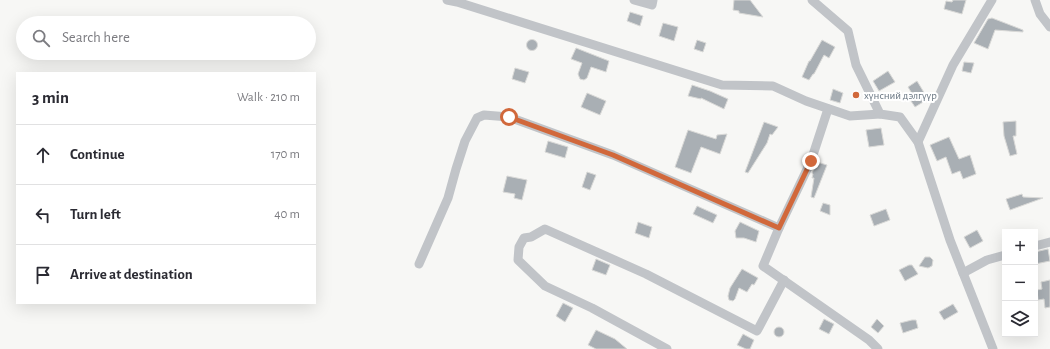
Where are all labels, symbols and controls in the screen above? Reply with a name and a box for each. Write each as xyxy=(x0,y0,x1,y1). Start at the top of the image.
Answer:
search box xyxy=(16,16,316,60)
icon: search xyxy=(30,27,52,49)
text: Search here xyxy=(62,30,130,45)
text: 3 min xyxy=(32,89,69,106)
marker: хүнсний дэлгүүр xyxy=(851,90,861,100)
place label: хүнсний дэлгүүр xyxy=(864,90,937,101)
text: Walk · 210 m xyxy=(237,91,300,104)
route start xyxy=(500,108,518,126)
icon: ahead xyxy=(32,144,54,166)
text: Continue xyxy=(70,147,125,162)
text: 170 m xyxy=(271,148,300,161)
route end xyxy=(802,152,820,170)
icon: left xyxy=(32,204,54,226)
text: Turn left xyxy=(70,207,121,222)
text: 40 m xyxy=(274,208,300,221)
map controls xyxy=(1002,229,1038,337)
button: + xyxy=(1002,229,1038,265)
icon: arrive xyxy=(32,264,54,286)
button: − xyxy=(1002,265,1038,301)
text: Arrive at destination xyxy=(70,267,193,282)
button: layers xyxy=(1002,301,1038,337)

